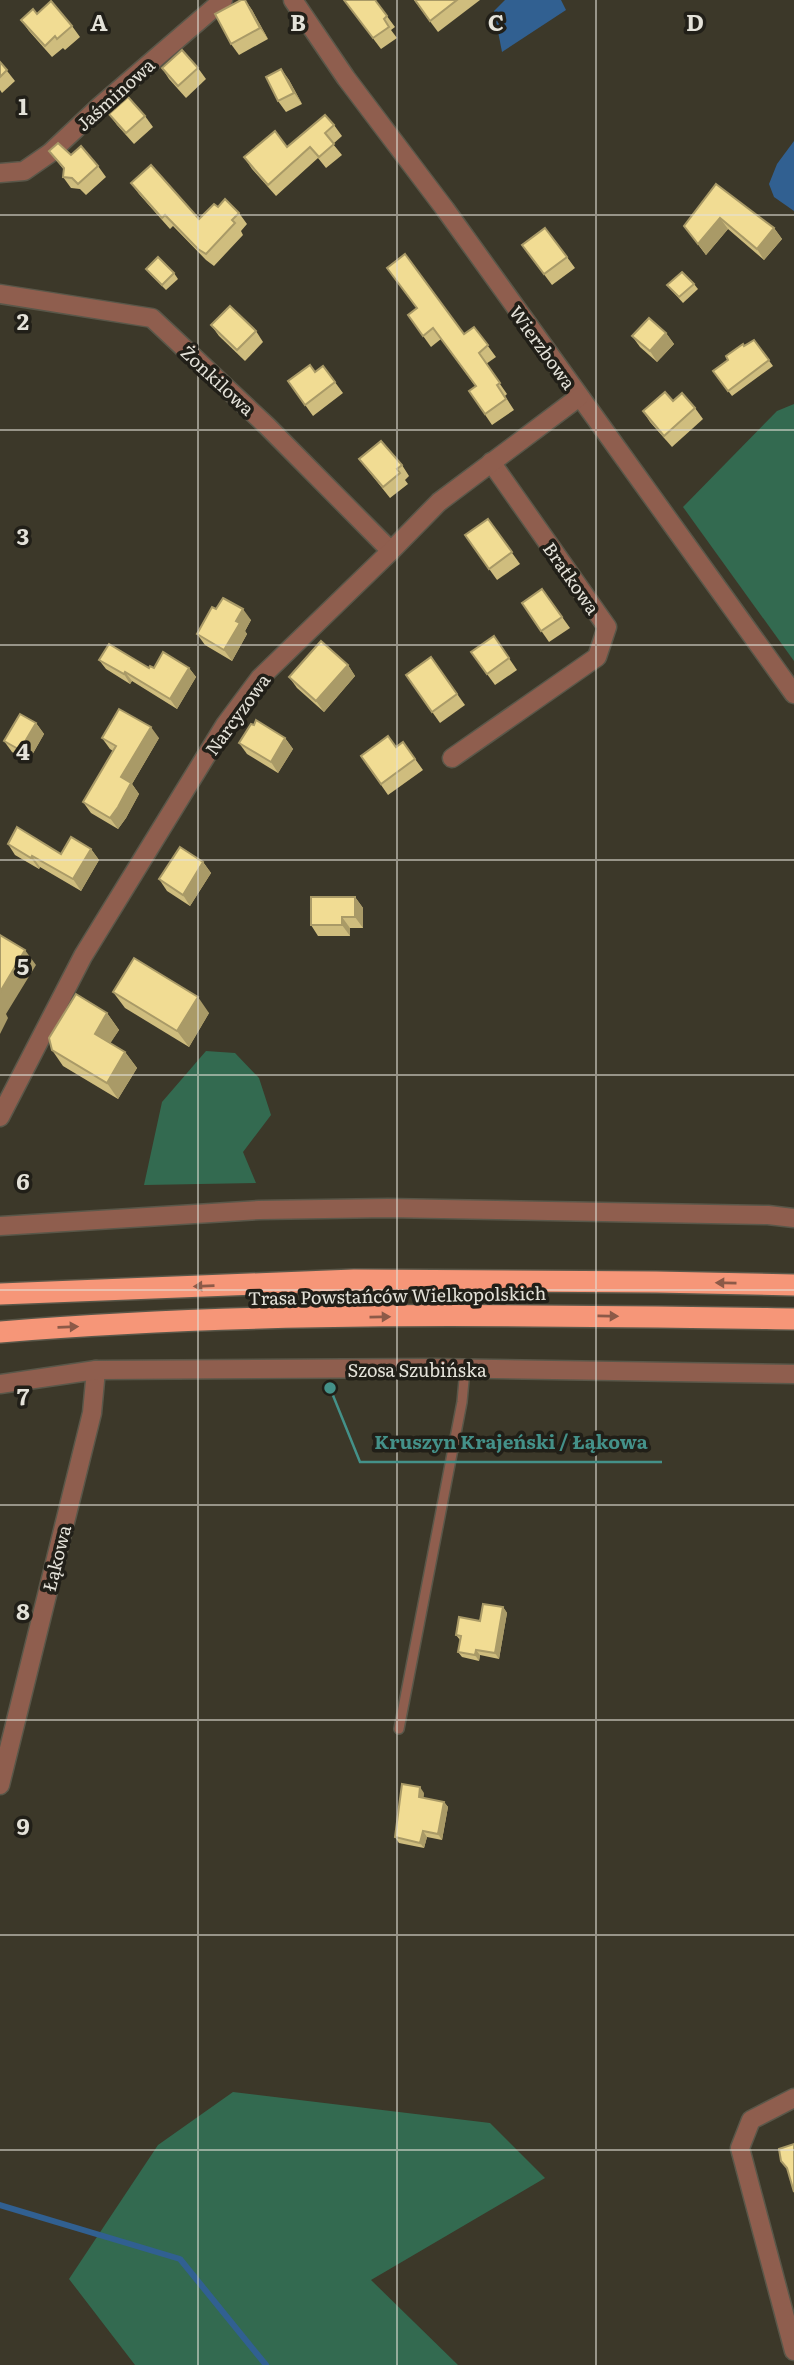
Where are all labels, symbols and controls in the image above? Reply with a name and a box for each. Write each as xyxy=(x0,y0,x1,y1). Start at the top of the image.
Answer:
text: A xyxy=(90,4,108,38)
text: B xyxy=(290,4,306,38)
text: C xyxy=(488,4,504,38)
text: D xyxy=(686,4,704,38)
street label: Jaśminowa xyxy=(70,51,161,137)
text: 1 xyxy=(18,88,28,122)
street label: Wierzbowa xyxy=(503,299,583,395)
text: 2 xyxy=(17,303,29,337)
street label: Żonkilowa xyxy=(175,339,261,422)
text: 3 xyxy=(17,518,29,552)
street label: Bratkowa xyxy=(537,536,607,620)
street label: Narcyzowa xyxy=(198,667,276,761)
text: 4 xyxy=(16,733,30,767)
text: 5 xyxy=(17,948,29,982)
text: 6 xyxy=(16,1163,30,1197)
one-way arrow xyxy=(715,1278,737,1289)
street label: Trasa Powstańców Wielkopolskich xyxy=(248,1279,547,1311)
one-way arrow xyxy=(193,1281,215,1292)
one-way arrow xyxy=(369,1311,391,1322)
one-way arrow xyxy=(597,1311,619,1322)
one-way arrow xyxy=(57,1321,79,1332)
street label: Szosa Szubińska xyxy=(347,1356,487,1383)
text: 7 xyxy=(17,1378,30,1412)
callout: Kruszyn Krajeński / Łąkowa xyxy=(360,1422,662,1462)
text: Kruszyn Krajeński / Łąkowa xyxy=(374,1427,648,1455)
street label: Łąkowa xyxy=(35,1522,77,1594)
text: 8 xyxy=(16,1593,30,1627)
text: 9 xyxy=(16,1808,30,1842)

